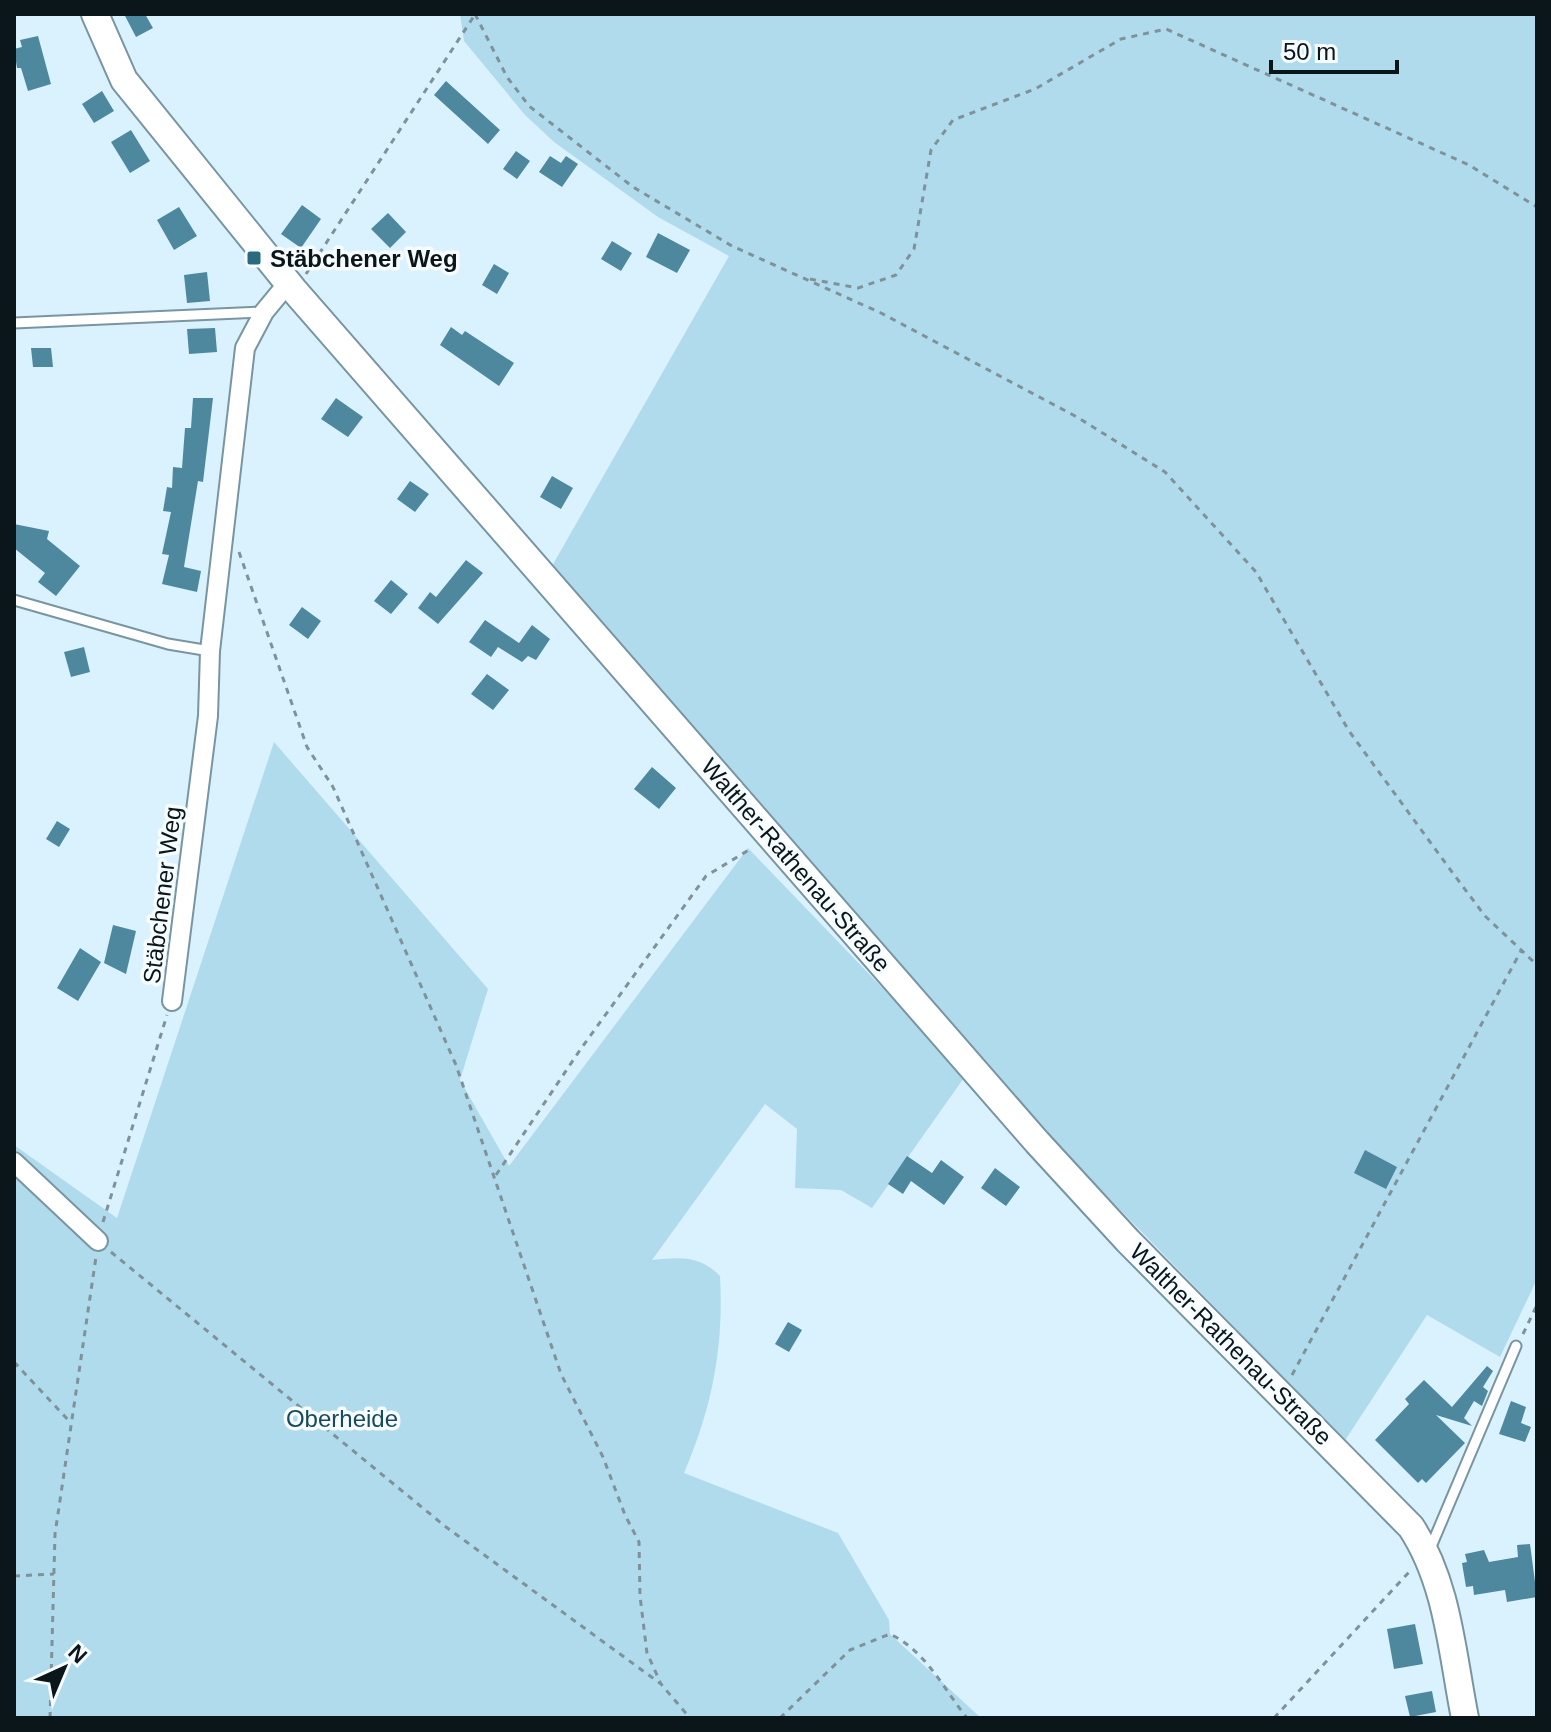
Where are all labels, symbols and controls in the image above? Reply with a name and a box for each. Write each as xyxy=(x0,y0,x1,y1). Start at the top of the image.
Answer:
scale bar xyxy=(1271,24,1397,74)
text: 50 m xyxy=(1283,38,1336,65)
place label: Stäbchener Weg xyxy=(270,245,458,272)
marker: Stäbchener Weg xyxy=(245,249,263,267)
street label: Walther-Rathenau-Straße xyxy=(696,753,896,977)
street label: Stäbchener Weg xyxy=(138,805,186,985)
street label: Walther-Rathenau-Straße xyxy=(1125,1238,1337,1450)
park label: Oberheide xyxy=(286,1405,398,1432)
north arrow xyxy=(24,1628,104,1708)
text: N xyxy=(63,1639,92,1668)

